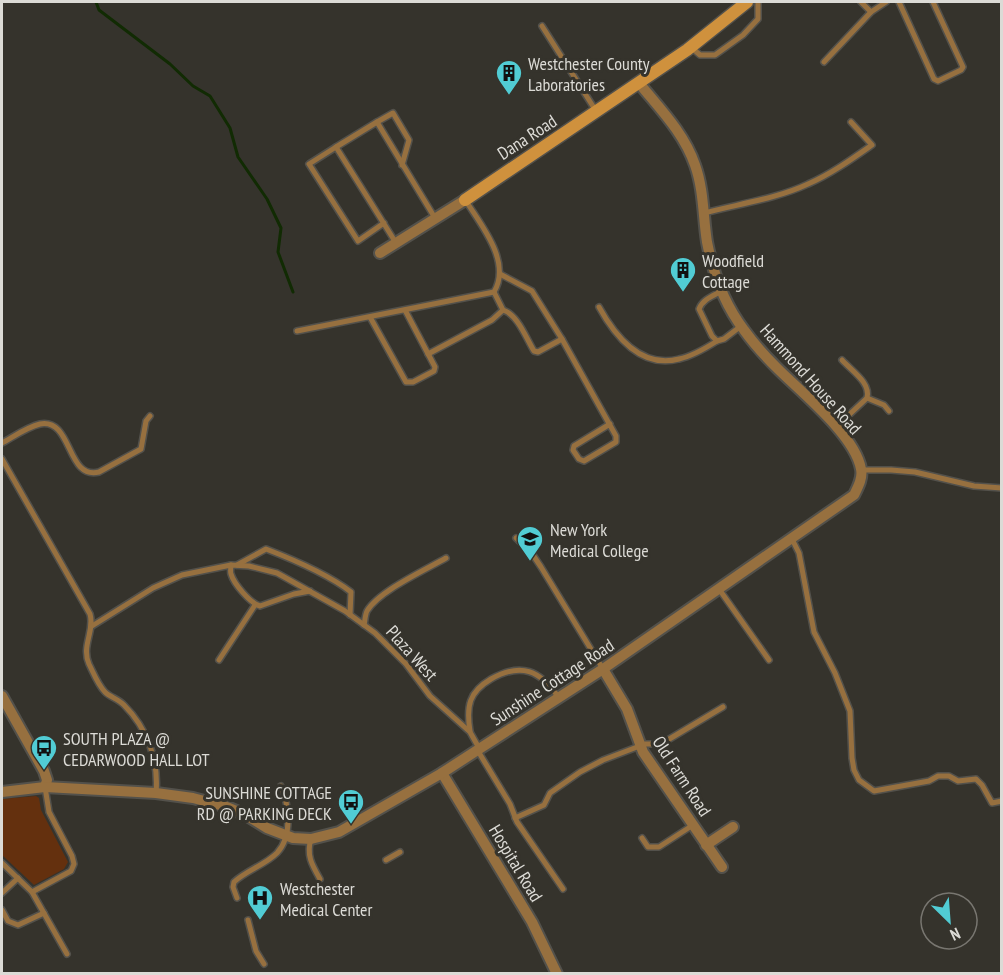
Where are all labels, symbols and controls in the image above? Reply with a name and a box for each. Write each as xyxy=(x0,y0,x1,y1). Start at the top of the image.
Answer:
place label: Westchester County Laboratories xyxy=(528,52,650,96)
building icon: Westchester County Laboratories xyxy=(494,58,524,96)
street label: Dana Road xyxy=(493,109,561,165)
place label: Woodfield Cottage xyxy=(702,249,764,293)
building icon: Woodfield Cottage xyxy=(668,255,698,293)
street label: Hammond House Road xyxy=(755,319,867,439)
place label: New York Medical College xyxy=(550,518,649,562)
school or university icon: New York Medical College xyxy=(515,524,545,562)
street label: Plaza West xyxy=(381,621,443,685)
street label: Sunshine Cottage Road xyxy=(486,633,618,731)
place label: SOUTH PLAZA @ CEDARWOOD HALL LOT xyxy=(63,727,209,771)
street label: Old Farm Road xyxy=(647,731,717,821)
bus stop icon: SOUTH PLAZA @ CEDARWOOD HALL LOT xyxy=(29,733,59,771)
place label: SUNSHINE COTTAGE RD @ PARKING DECK xyxy=(197,781,332,825)
bus stop icon: SUNSHINE COTTAGE RD @ PARKING DECK xyxy=(336,787,366,825)
street label: Hospital Road xyxy=(484,820,548,906)
place label: Westchester Medical Center xyxy=(280,877,373,921)
hospital icon: Westchester Medical Center xyxy=(245,883,275,921)
north arrow xyxy=(919,891,979,951)
text: N xyxy=(947,924,963,945)

